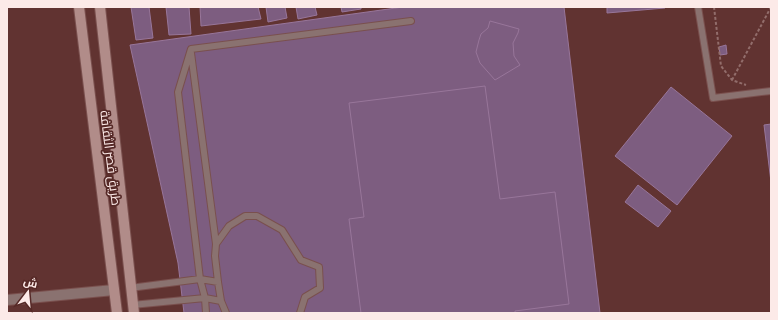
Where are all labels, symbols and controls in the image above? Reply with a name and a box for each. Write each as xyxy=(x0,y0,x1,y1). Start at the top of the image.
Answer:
street label: طريق قصر الثقافة xyxy=(95,109,125,207)
north arrow xyxy=(8,272,48,312)
text: ش xyxy=(22,274,39,292)

